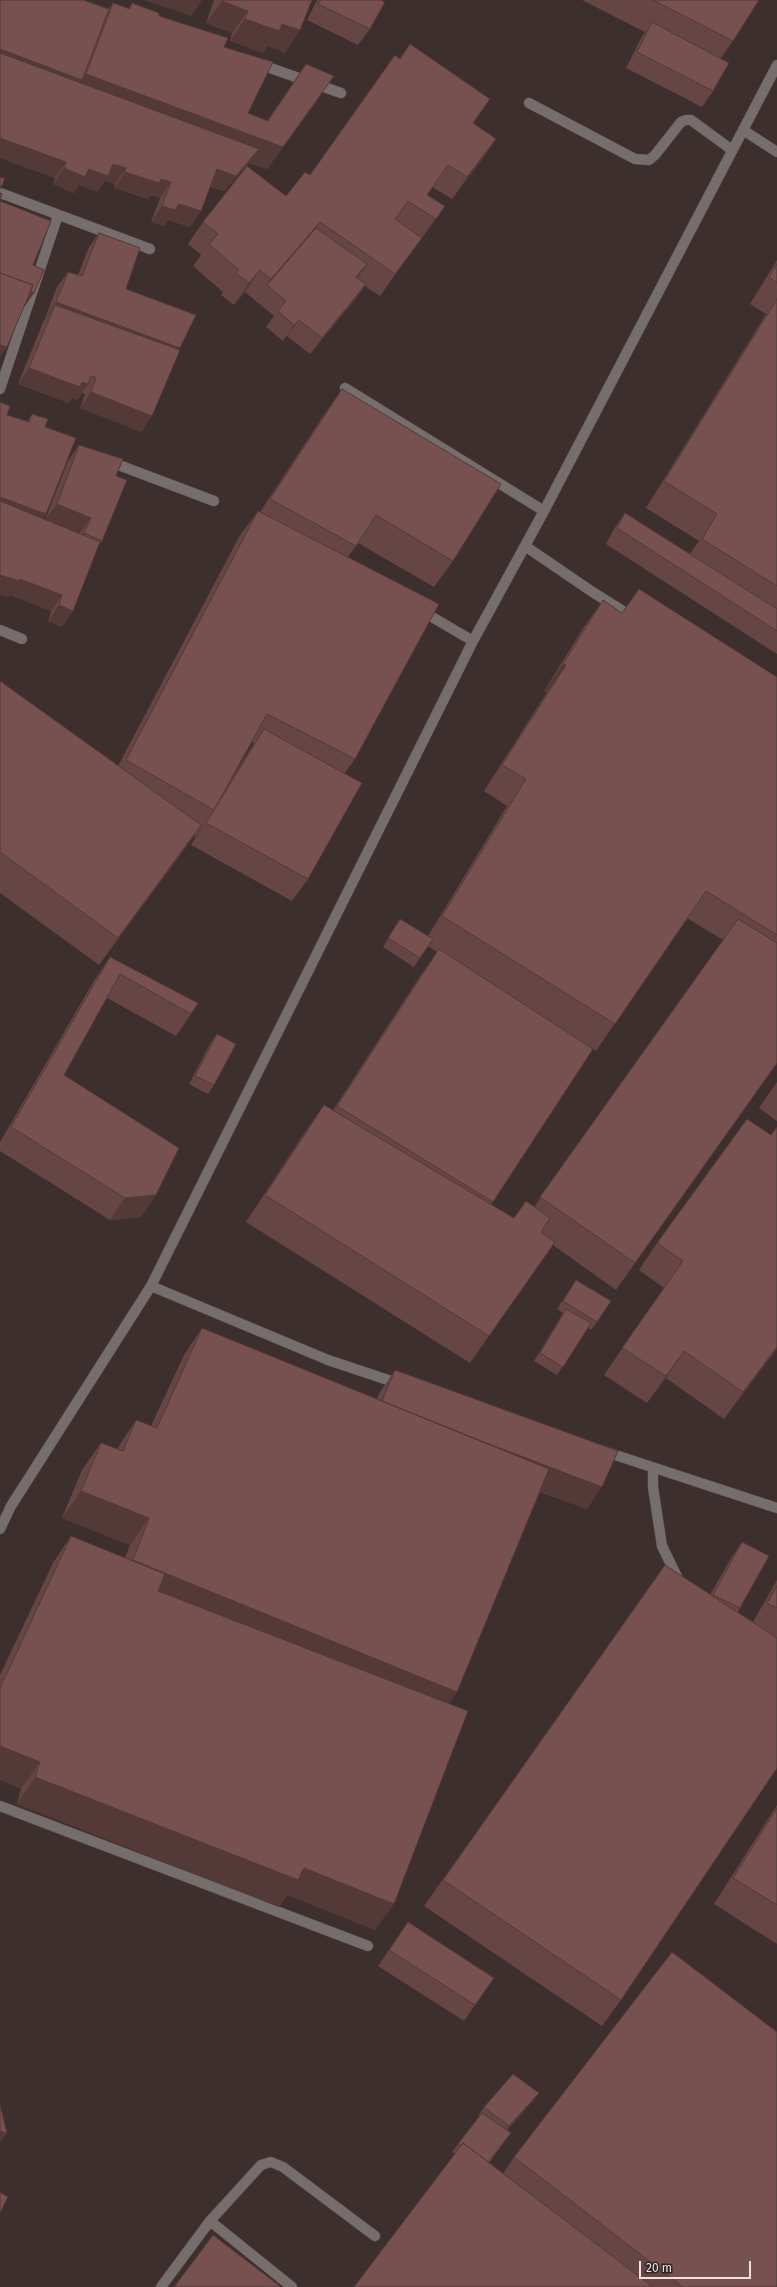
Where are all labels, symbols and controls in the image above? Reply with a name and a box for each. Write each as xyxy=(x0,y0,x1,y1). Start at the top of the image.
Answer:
scale bar xyxy=(641,2253,753,2279)
text: 20 m xyxy=(646,2261,672,2275)

